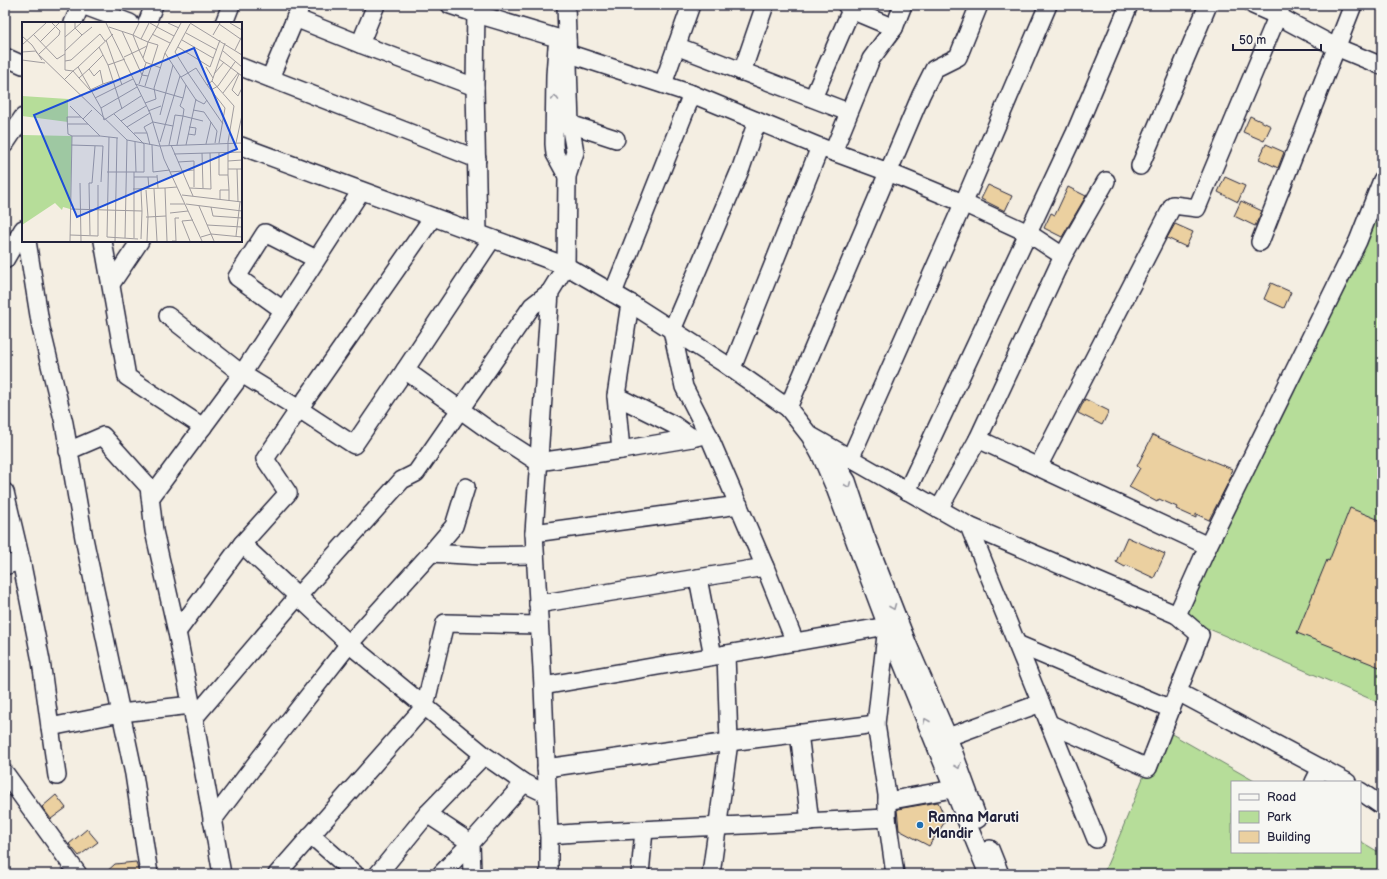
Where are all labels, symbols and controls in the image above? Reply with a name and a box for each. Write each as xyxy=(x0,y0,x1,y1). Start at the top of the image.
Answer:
inset map xyxy=(22,22,242,242)
scale bar xyxy=(1233,26,1321,52)
text: 50 m xyxy=(1239,33,1266,48)
one-way arrow xyxy=(551,95,559,101)
one-way arrow xyxy=(843,482,851,489)
one-way arrow xyxy=(889,603,897,610)
one-way arrow xyxy=(922,718,930,725)
one-way arrow xyxy=(954,762,962,769)
legend xyxy=(1231,781,1361,853)
text: Road xyxy=(1267,790,1296,805)
place label: Ramna Maruti Mandir xyxy=(928,809,1019,842)
text: Park xyxy=(1267,810,1291,825)
marker: Ramna Maruti Mandir xyxy=(915,820,925,830)
text: Building xyxy=(1267,830,1311,845)

